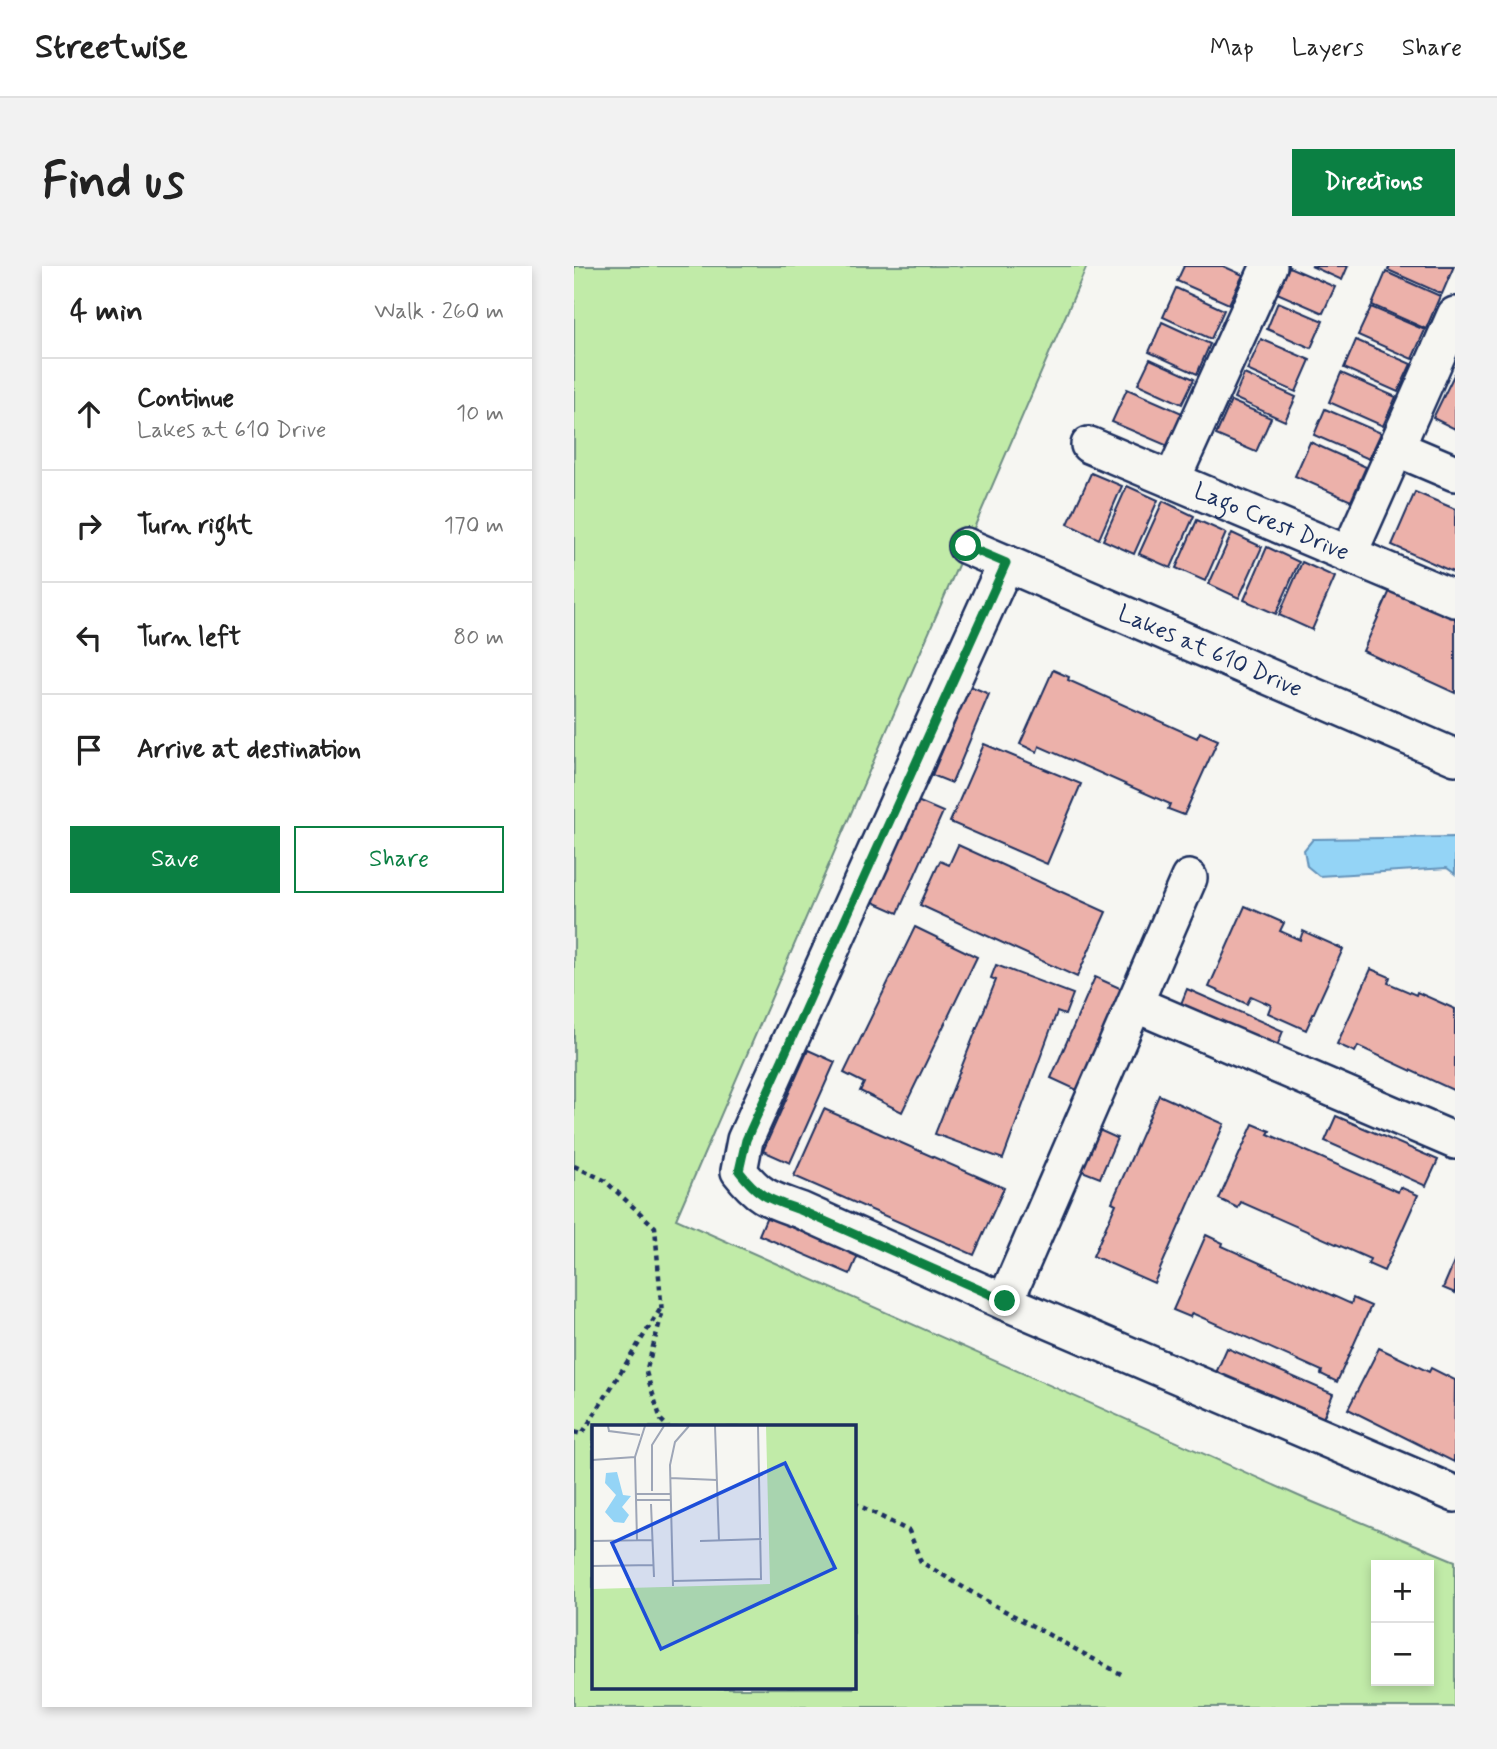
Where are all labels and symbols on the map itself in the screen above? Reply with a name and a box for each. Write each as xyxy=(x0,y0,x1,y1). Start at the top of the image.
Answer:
street label: Lago Crest Drive xyxy=(1189,475,1354,568)
route start xyxy=(950,530,981,561)
street label: Lakes at 610 Drive xyxy=(1113,598,1307,705)
route end xyxy=(989,1285,1020,1316)
inset map xyxy=(592,1425,856,1690)

